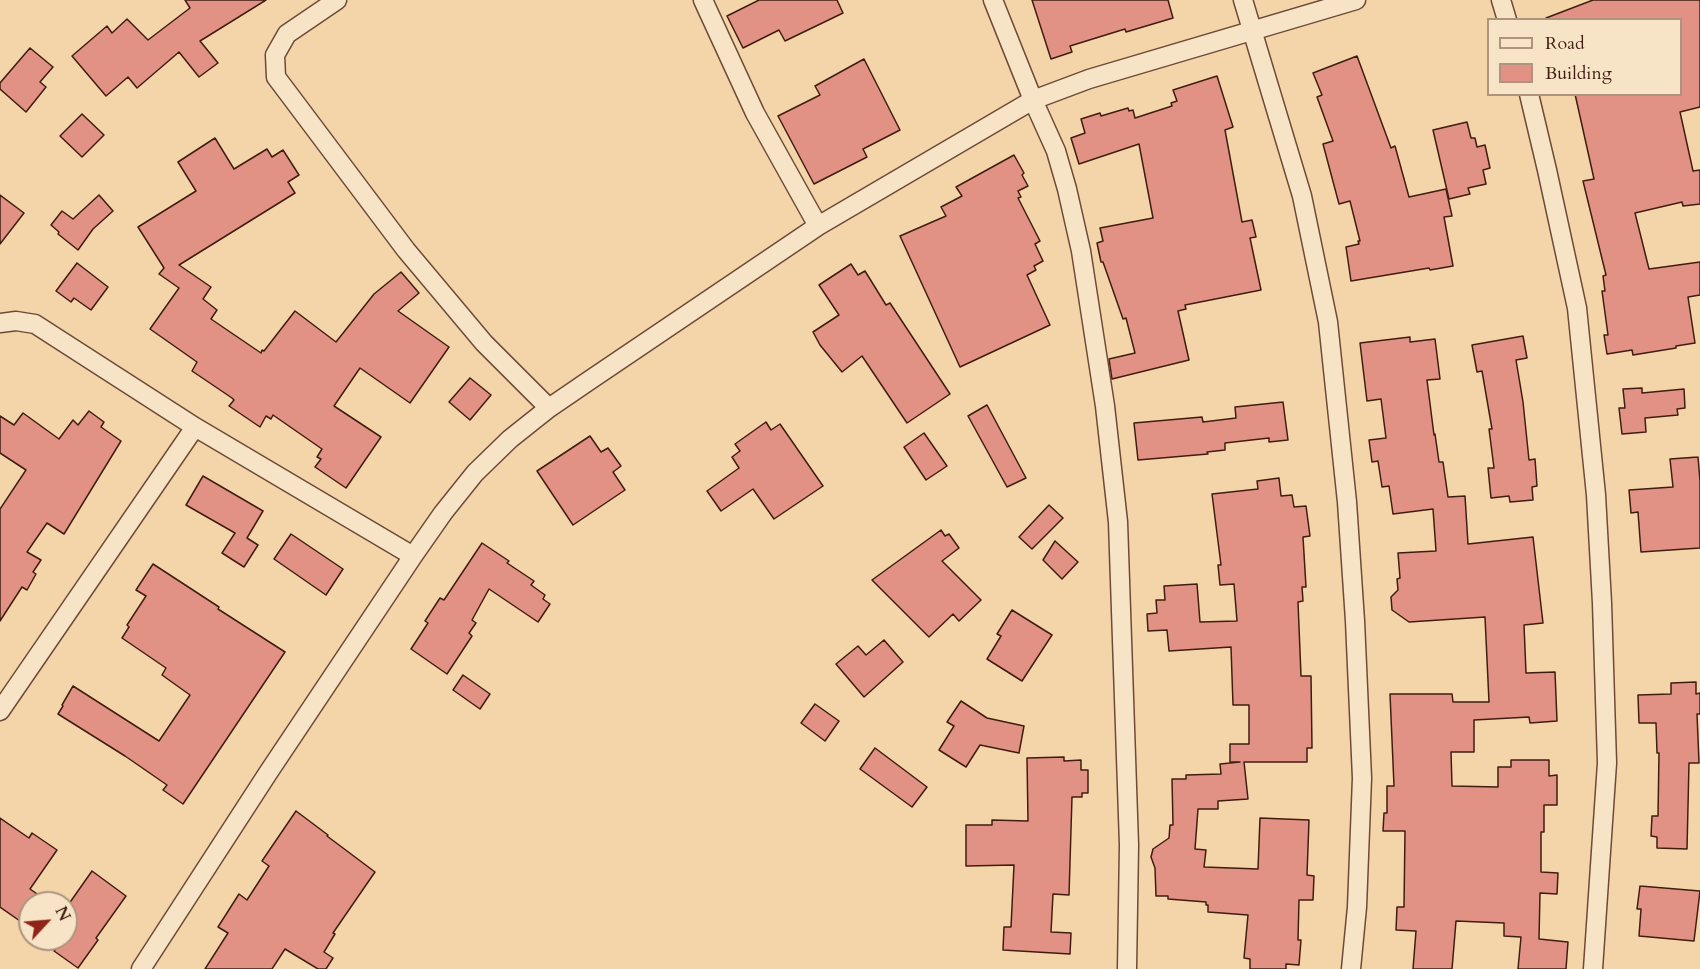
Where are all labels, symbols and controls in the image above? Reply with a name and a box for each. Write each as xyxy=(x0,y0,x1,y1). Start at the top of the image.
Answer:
legend xyxy=(1487,18,1682,96)
text: Road xyxy=(1545,31,1585,56)
text: Building xyxy=(1545,61,1612,86)
north arrow xyxy=(18,891,78,951)
text: N xyxy=(49,903,75,925)

